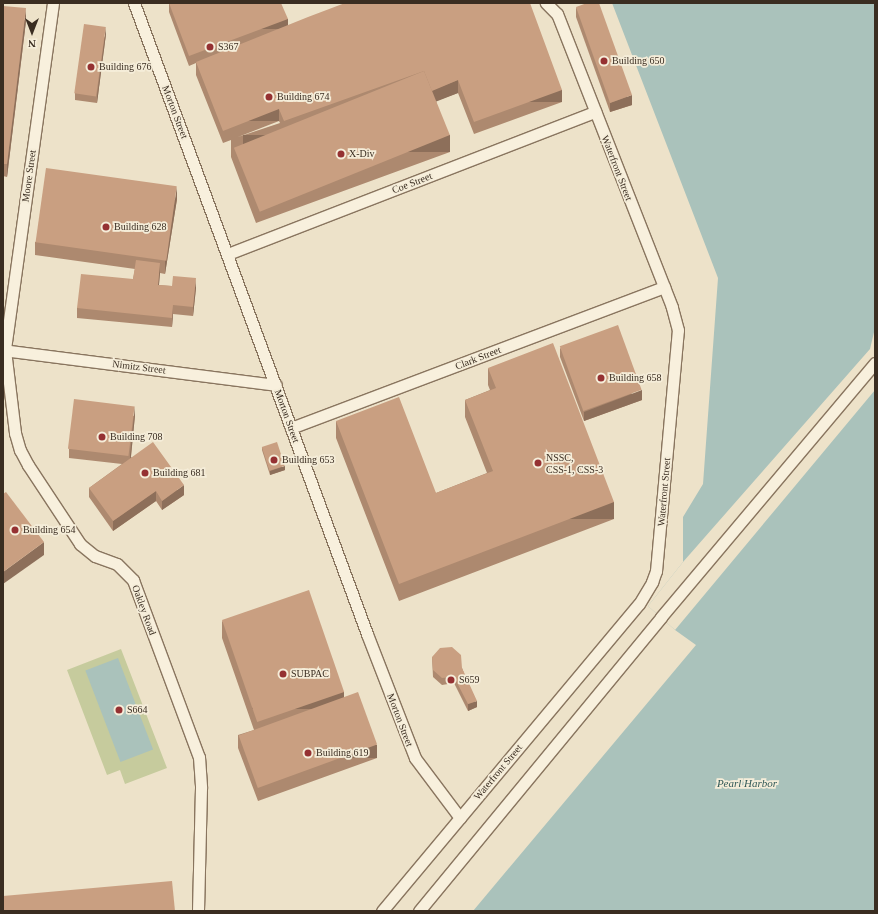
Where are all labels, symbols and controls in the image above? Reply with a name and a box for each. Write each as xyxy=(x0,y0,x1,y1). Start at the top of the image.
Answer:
north arrow xyxy=(12,12,52,52)
text: N xyxy=(28,38,36,50)
place label: S367 xyxy=(218,41,239,53)
marker: S367 xyxy=(205,42,215,52)
place label: Building 650 xyxy=(612,55,665,67)
marker: Building 650 xyxy=(599,56,609,66)
place label: Building 676 xyxy=(99,61,152,73)
marker: Building 676 xyxy=(86,62,96,72)
street label: Morton Street xyxy=(159,84,191,140)
place label: Building 674 xyxy=(277,91,330,103)
marker: Building 674 xyxy=(264,92,274,102)
street label: Waterfront Street xyxy=(599,134,635,202)
place label: X-Div xyxy=(349,148,375,160)
street label: Moore Street xyxy=(19,149,39,203)
marker: X-Div xyxy=(336,149,346,159)
street label: Coe Street xyxy=(390,170,434,196)
place label: Building 628 xyxy=(114,221,167,233)
marker: Building 628 xyxy=(101,222,111,232)
street label: Clark Street xyxy=(453,344,503,372)
street label: Nimitz Street xyxy=(112,358,166,376)
place label: Building 658 xyxy=(609,372,662,384)
marker: Building 658 xyxy=(596,373,606,383)
street label: Morton Street xyxy=(272,388,302,444)
place label: Building 708 xyxy=(110,431,163,443)
marker: Building 708 xyxy=(97,432,107,442)
place label: NSSC, CSS-1, CSS-3 xyxy=(546,451,603,474)
place label: Building 653 xyxy=(282,454,335,466)
marker: Building 653 xyxy=(269,455,279,465)
street label: Waterfront Street xyxy=(655,457,673,527)
marker: NSSC, CSS-1, CSS-3 xyxy=(533,458,543,468)
place label: Building 681 xyxy=(153,467,206,479)
marker: Building 681 xyxy=(140,468,150,478)
place label: Building 654 xyxy=(23,524,76,536)
marker: Building 654 xyxy=(10,525,20,535)
street label: Oakley Road xyxy=(129,583,159,637)
place label: SUBPAC xyxy=(291,668,329,680)
marker: SUBPAC xyxy=(278,669,288,679)
place label: S659 xyxy=(459,674,480,686)
marker: S659 xyxy=(446,675,456,685)
street label: Morton Street xyxy=(384,692,416,748)
place label: S664 xyxy=(127,704,148,716)
marker: S664 xyxy=(114,705,124,715)
street label: Waterfront Street xyxy=(471,742,525,802)
place label: Building 619 xyxy=(316,747,369,759)
marker: Building 619 xyxy=(303,748,313,758)
water label: Pearl Harbor xyxy=(717,776,777,790)

